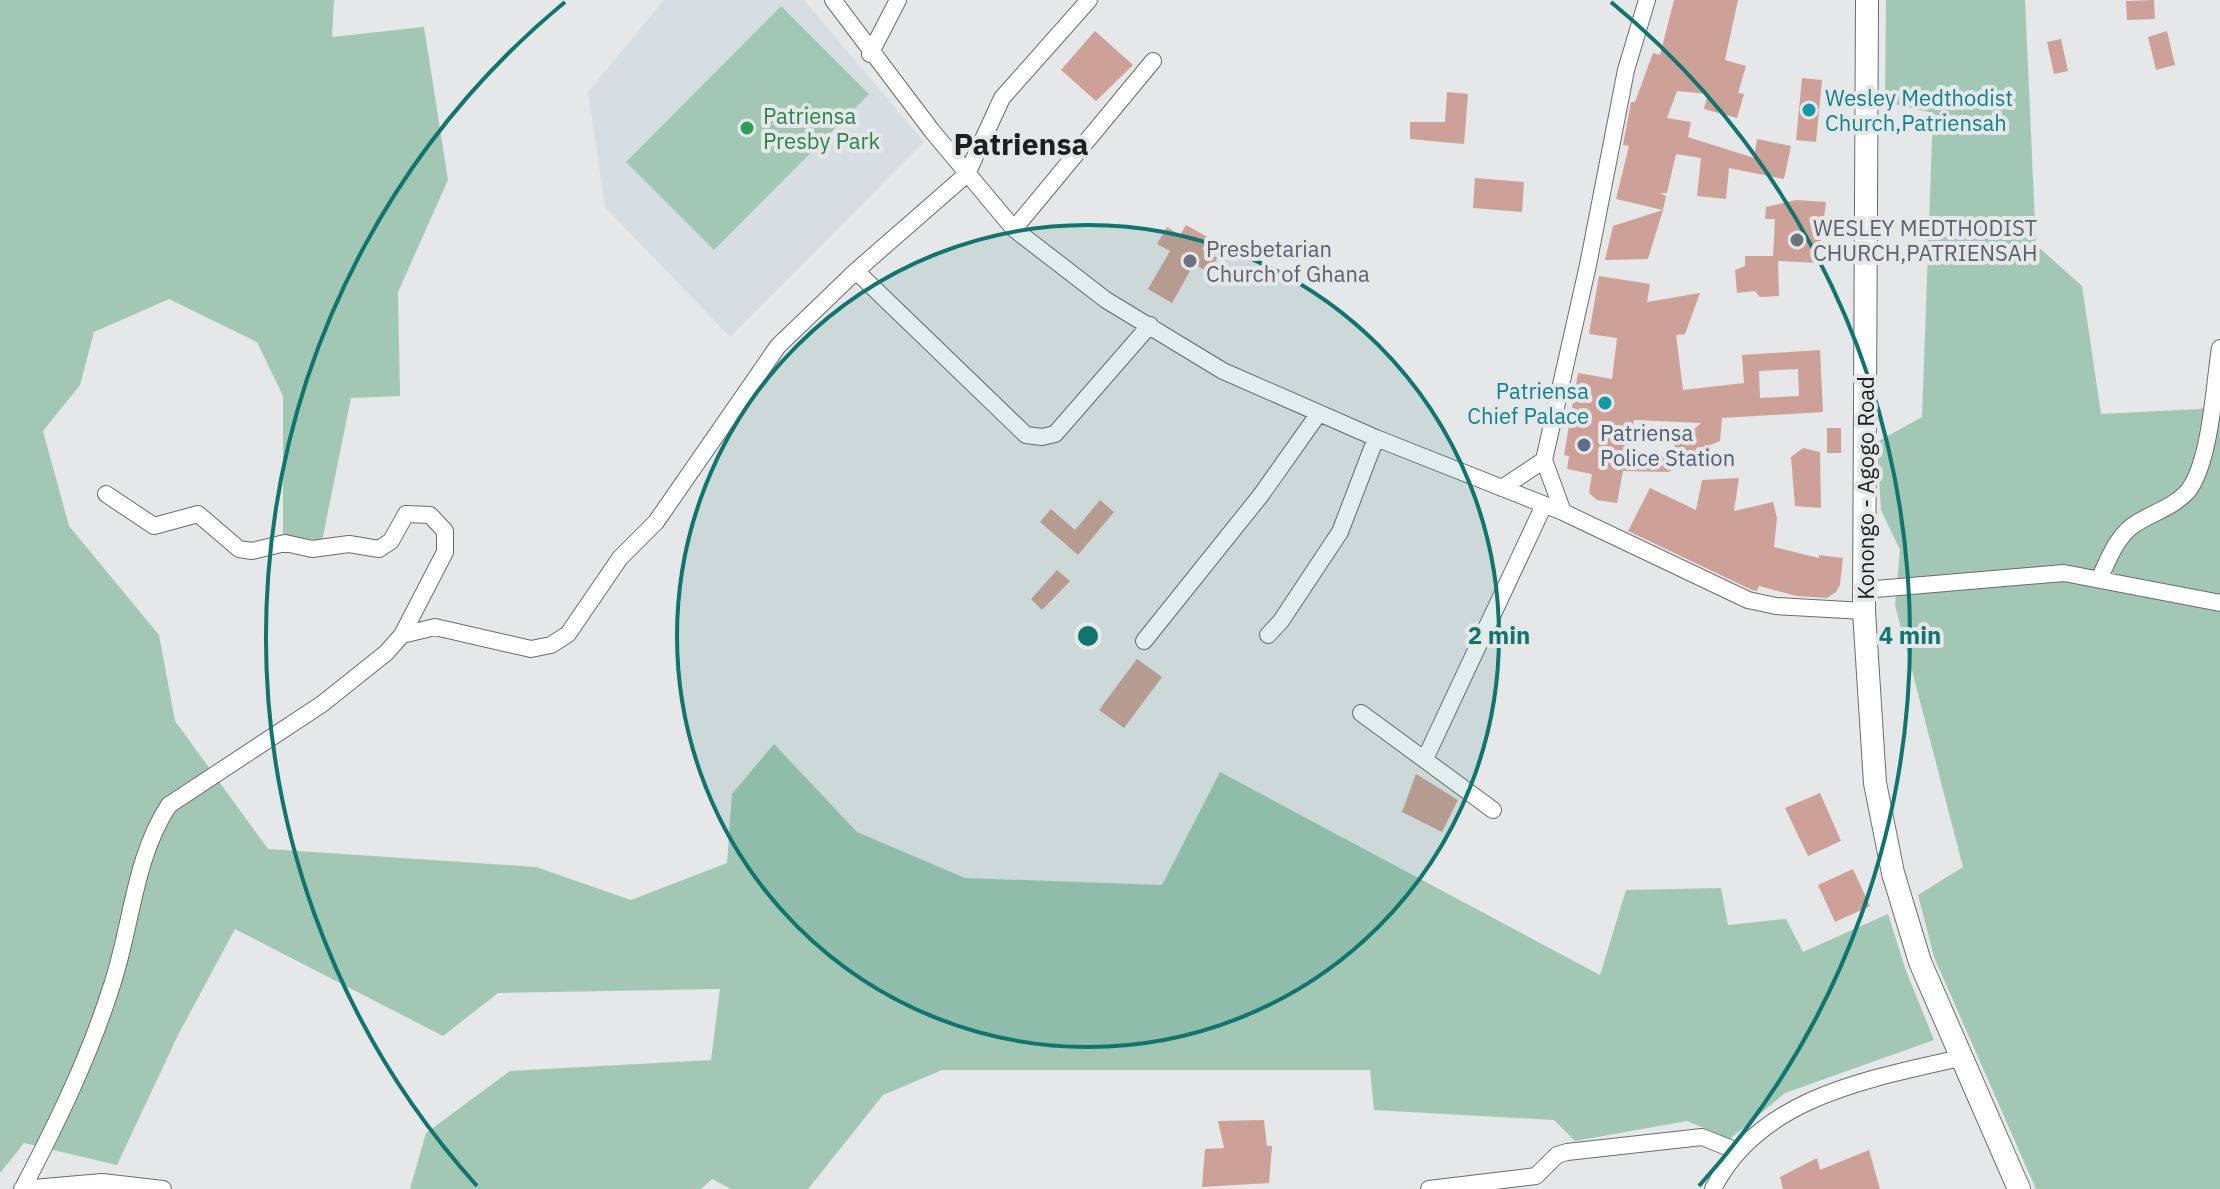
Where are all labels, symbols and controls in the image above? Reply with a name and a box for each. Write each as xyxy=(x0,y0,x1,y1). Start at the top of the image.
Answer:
place label: Wesley Medthodist Church,Patriensah xyxy=(1825,83,2013,137)
place label: Patriensa Presby Park xyxy=(763,101,881,155)
marker: Wesley Medthodist Church,Patriensah xyxy=(1800,101,1818,119)
marker: Patriensa Presby Park xyxy=(738,119,756,137)
district label: Patriensa xyxy=(953,124,1089,163)
place label: WESLEY MEDTHODIST CHURCH,PATRIENSAH xyxy=(1813,213,2038,267)
marker: WESLEY MEDTHODIST CHURCH,PATRIENSAH xyxy=(1788,231,1806,249)
place label: Presbetarian Church of Ghana xyxy=(1206,234,1370,288)
marker: Presbetarian Church of Ghana xyxy=(1181,252,1199,270)
place label: Patriensa Chief Palace xyxy=(1467,376,1589,430)
street label: Konongo - Agogo Road xyxy=(1851,376,1880,600)
marker: Patriensa Chief Palace xyxy=(1596,394,1614,412)
place label: Patriensa Police Station xyxy=(1600,418,1735,472)
marker: Patriensa Police Station xyxy=(1575,436,1593,454)
text: 2 min xyxy=(1468,619,1530,651)
text: 4 min xyxy=(1879,619,1941,651)
centre of rings xyxy=(1074,622,1102,650)

